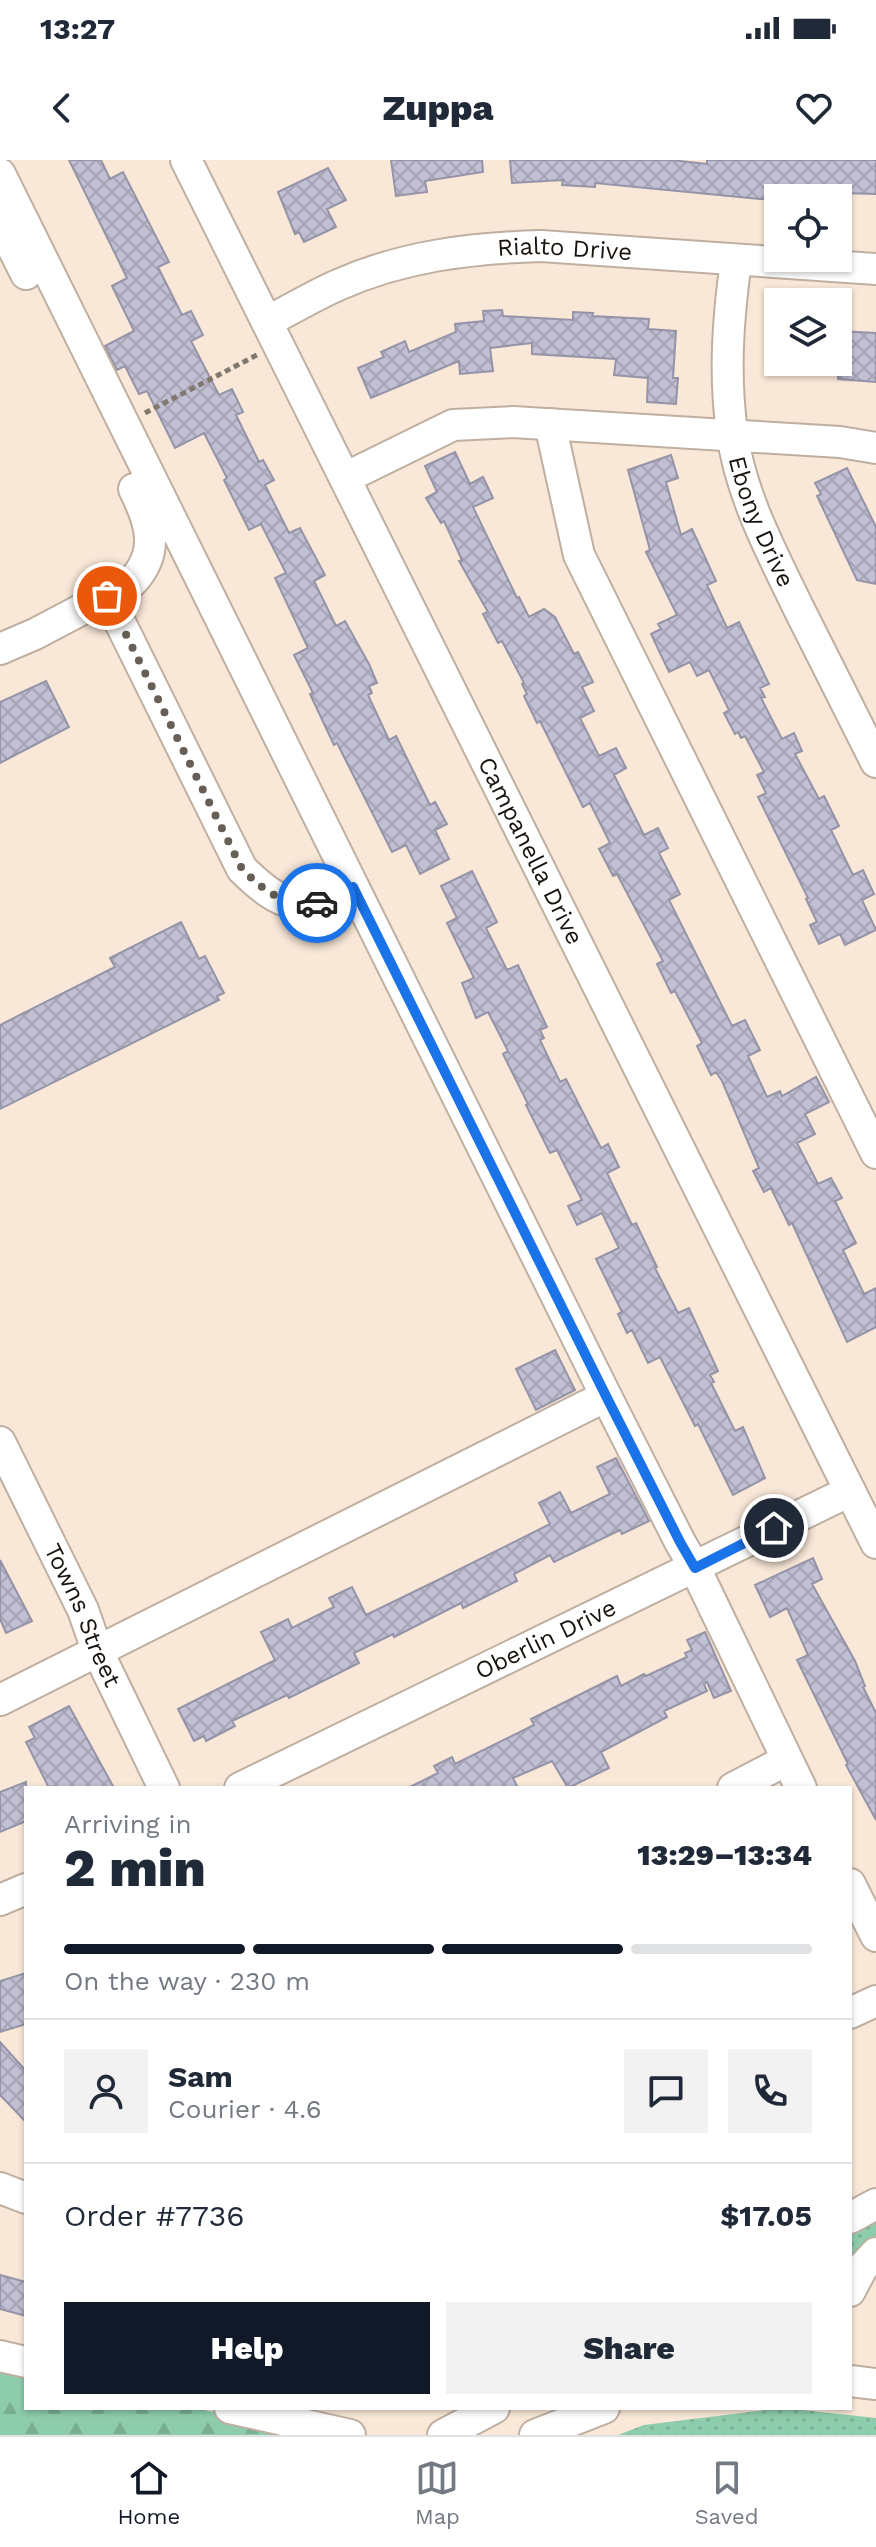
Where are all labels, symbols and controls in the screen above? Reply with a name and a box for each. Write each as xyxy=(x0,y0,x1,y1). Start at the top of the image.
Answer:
text: 13:27 xyxy=(40,11,115,46)
icon: back xyxy=(40,86,84,130)
icon: heart xyxy=(792,86,836,130)
text: Zuppa xyxy=(383,87,494,129)
map controls xyxy=(764,184,852,376)
button: locate xyxy=(764,184,852,272)
street label: Rialto Drive xyxy=(496,232,633,266)
button: layers xyxy=(764,288,852,376)
street label: Ebony Drive xyxy=(723,453,800,592)
pin xyxy=(73,562,141,630)
icon: bag xyxy=(85,574,129,618)
street label: Campanella Drive xyxy=(472,752,589,949)
courier xyxy=(277,863,357,943)
icon: car xyxy=(295,881,339,925)
pin xyxy=(740,1494,808,1562)
icon: home xyxy=(752,1506,796,1550)
street label: Towns Street xyxy=(38,1539,127,1691)
street label: Oberlin Drive xyxy=(471,1593,621,1685)
text: Arriving in xyxy=(64,1809,192,1839)
text: 13:29–13:34 xyxy=(637,1837,812,1872)
text: 2 min xyxy=(64,1838,206,1899)
text: On the way · 230 m xyxy=(64,1966,310,1996)
button: person xyxy=(64,2049,148,2133)
button: chat xyxy=(624,2049,708,2133)
button: phone xyxy=(728,2049,812,2133)
text: Sam xyxy=(168,2059,233,2094)
text: Courier · 4.6 xyxy=(168,2094,322,2124)
text: Order #7736 xyxy=(64,2198,245,2233)
text: $17.05 xyxy=(720,2198,812,2233)
button: Help xyxy=(64,2302,430,2394)
button: Share xyxy=(446,2302,812,2394)
tab: Home xyxy=(117,2456,180,2529)
tab: Map xyxy=(415,2456,460,2529)
tab: Saved xyxy=(695,2456,759,2529)

